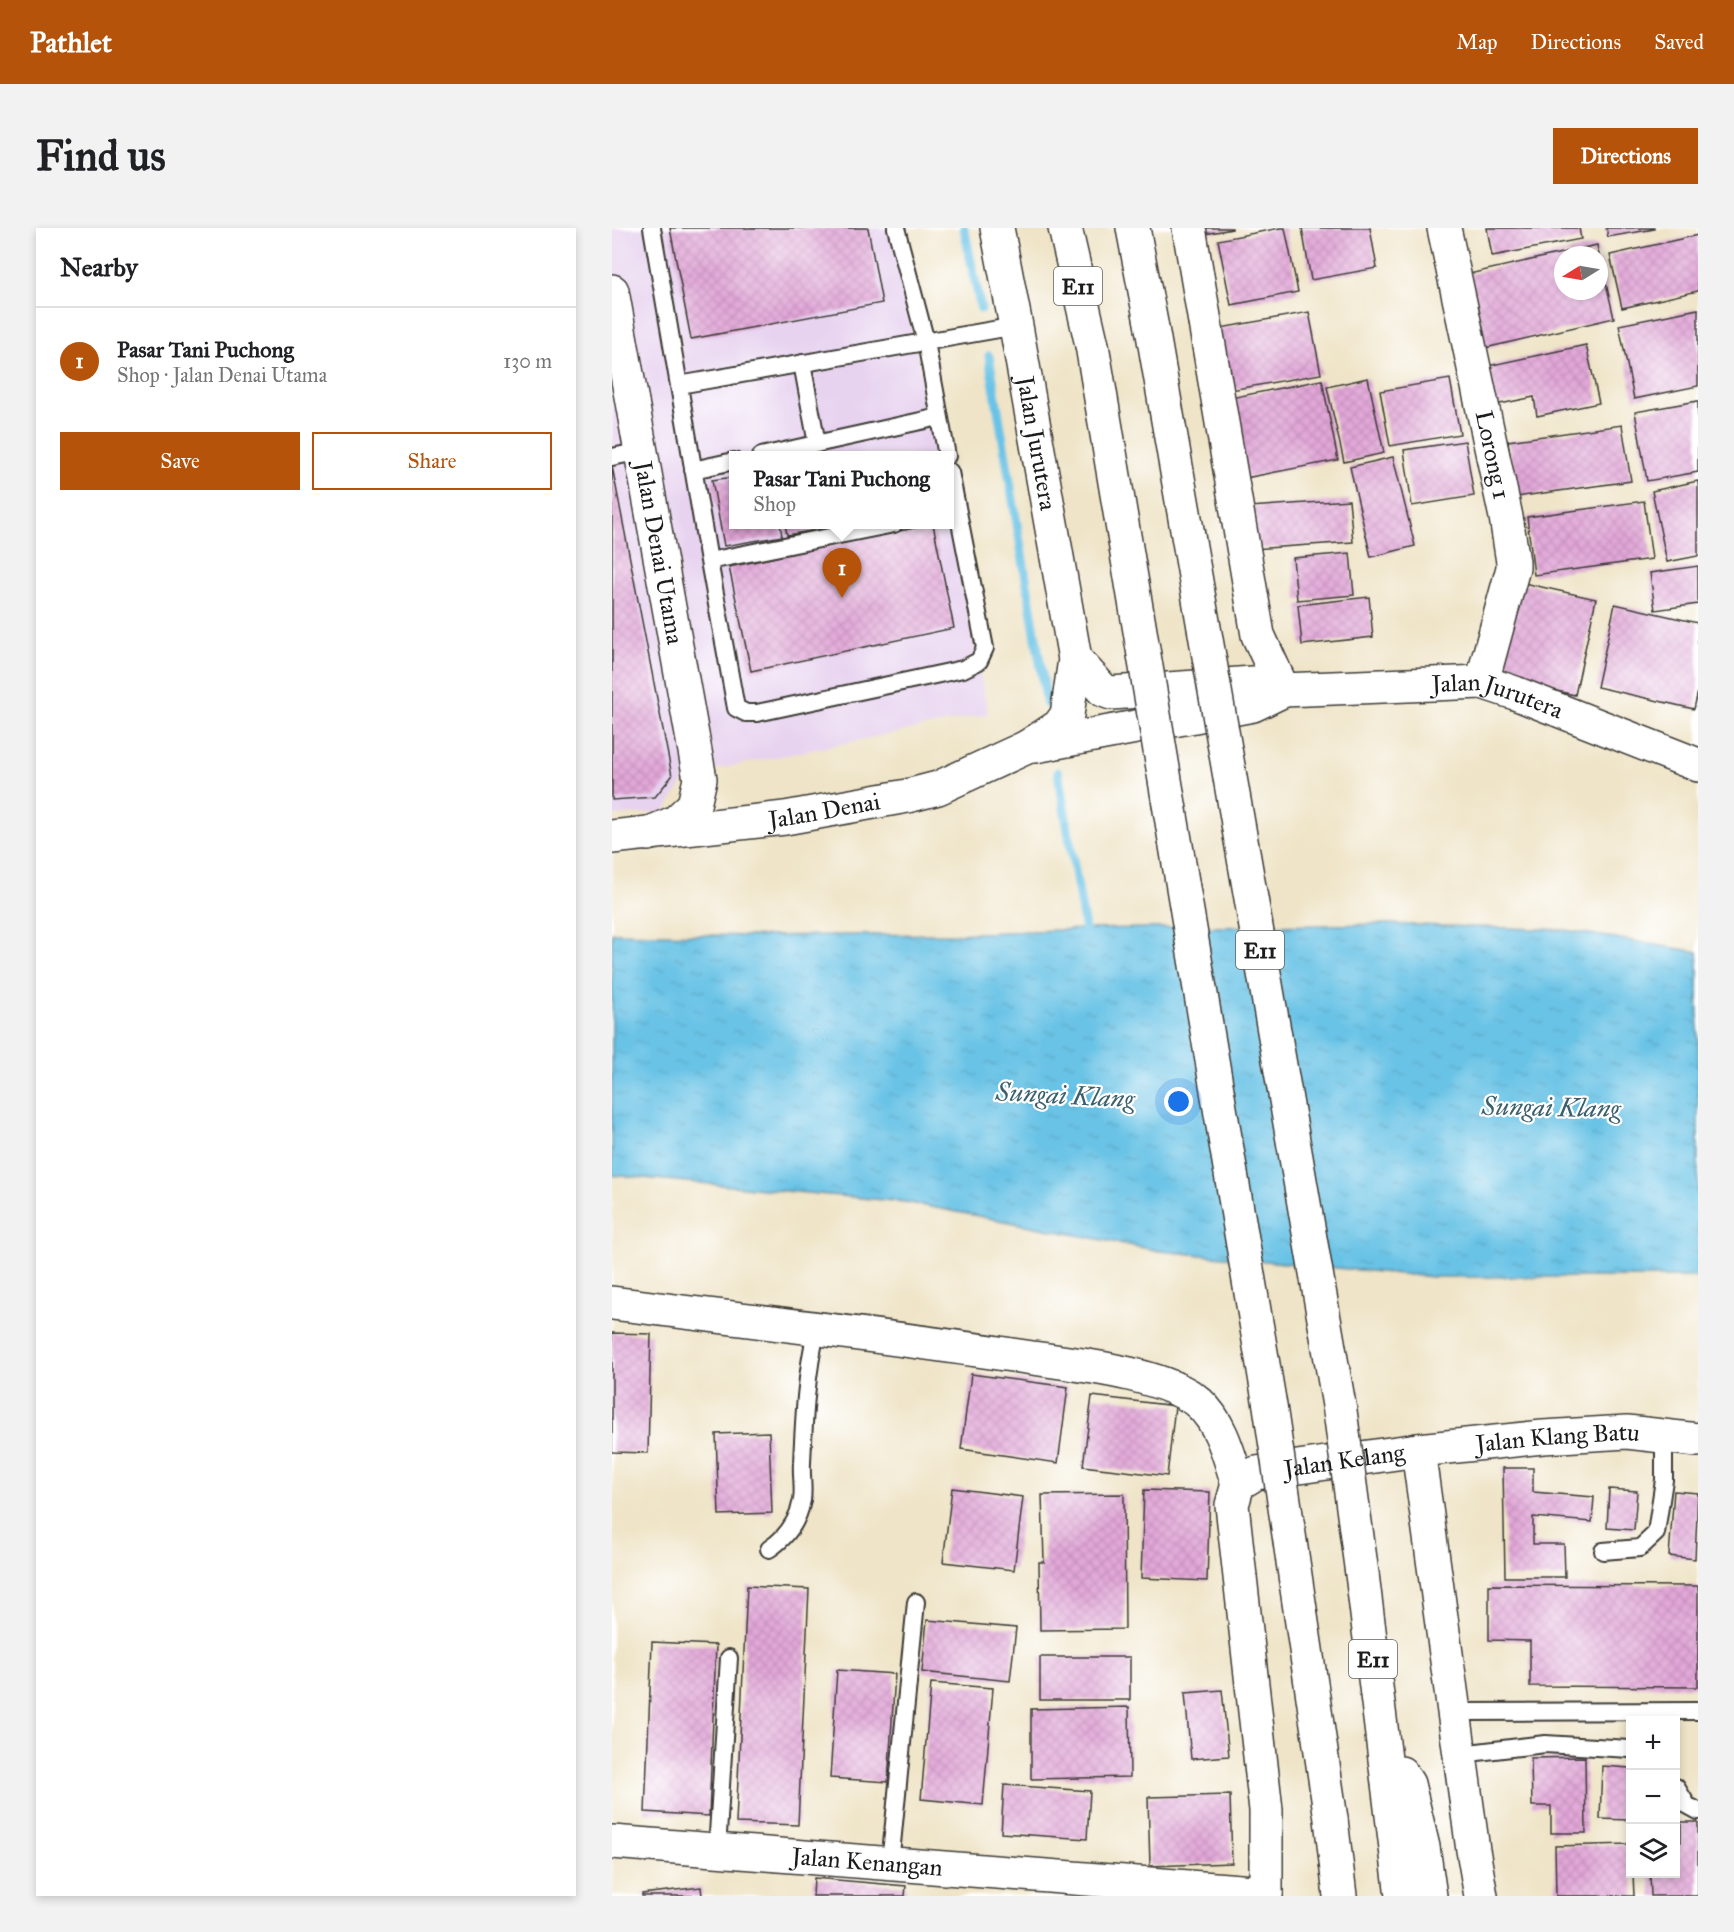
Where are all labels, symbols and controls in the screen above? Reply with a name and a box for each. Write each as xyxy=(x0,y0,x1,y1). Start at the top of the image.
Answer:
text: Pathlet xyxy=(30,25,112,60)
text: Map xyxy=(1457,29,1498,55)
text: Directions xyxy=(1531,29,1621,55)
text: Saved xyxy=(1654,29,1704,55)
button: Directions xyxy=(1553,128,1698,184)
text: Find us xyxy=(36,130,166,182)
north arrow xyxy=(1554,246,1608,300)
text: Nearby xyxy=(60,251,138,283)
road number: E11 xyxy=(1054,267,1102,305)
text: Pasar Tani Puchong xyxy=(117,336,294,363)
text: 1 xyxy=(76,349,83,373)
text: 130 m xyxy=(503,349,552,373)
text: Shop · Jalan Denai Utama xyxy=(117,363,327,387)
street label: Jalan Jurutera xyxy=(1010,371,1064,514)
street label: Lorong 1 xyxy=(1469,408,1517,502)
button: Save xyxy=(60,432,300,490)
button: Share xyxy=(312,432,552,490)
popup xyxy=(729,451,954,529)
street label: Jalan Denai Utama xyxy=(627,456,691,647)
text: Pasar Tani Puchong xyxy=(753,465,930,492)
text: Shop xyxy=(753,492,796,516)
pin: 1 xyxy=(822,548,862,598)
street label: Jalan Jurutera xyxy=(1428,667,1568,726)
street label: Jalan Denai xyxy=(764,786,883,835)
road number: E11 xyxy=(1236,931,1284,969)
water label: Sungai Klang xyxy=(994,1075,1137,1115)
your location xyxy=(1164,1087,1193,1116)
water label: Sungai Klang xyxy=(1480,1090,1623,1124)
street label: Jalan Klang Batu xyxy=(1471,1417,1642,1459)
street label: Jalan Kelang xyxy=(1279,1437,1407,1484)
road number: E11 xyxy=(1349,1640,1397,1678)
map controls xyxy=(1626,1716,1680,1878)
button: + xyxy=(1626,1716,1680,1770)
button: − xyxy=(1626,1770,1680,1824)
button: layers xyxy=(1626,1824,1680,1878)
street label: Jalan Kenangan xyxy=(788,1841,944,1883)

